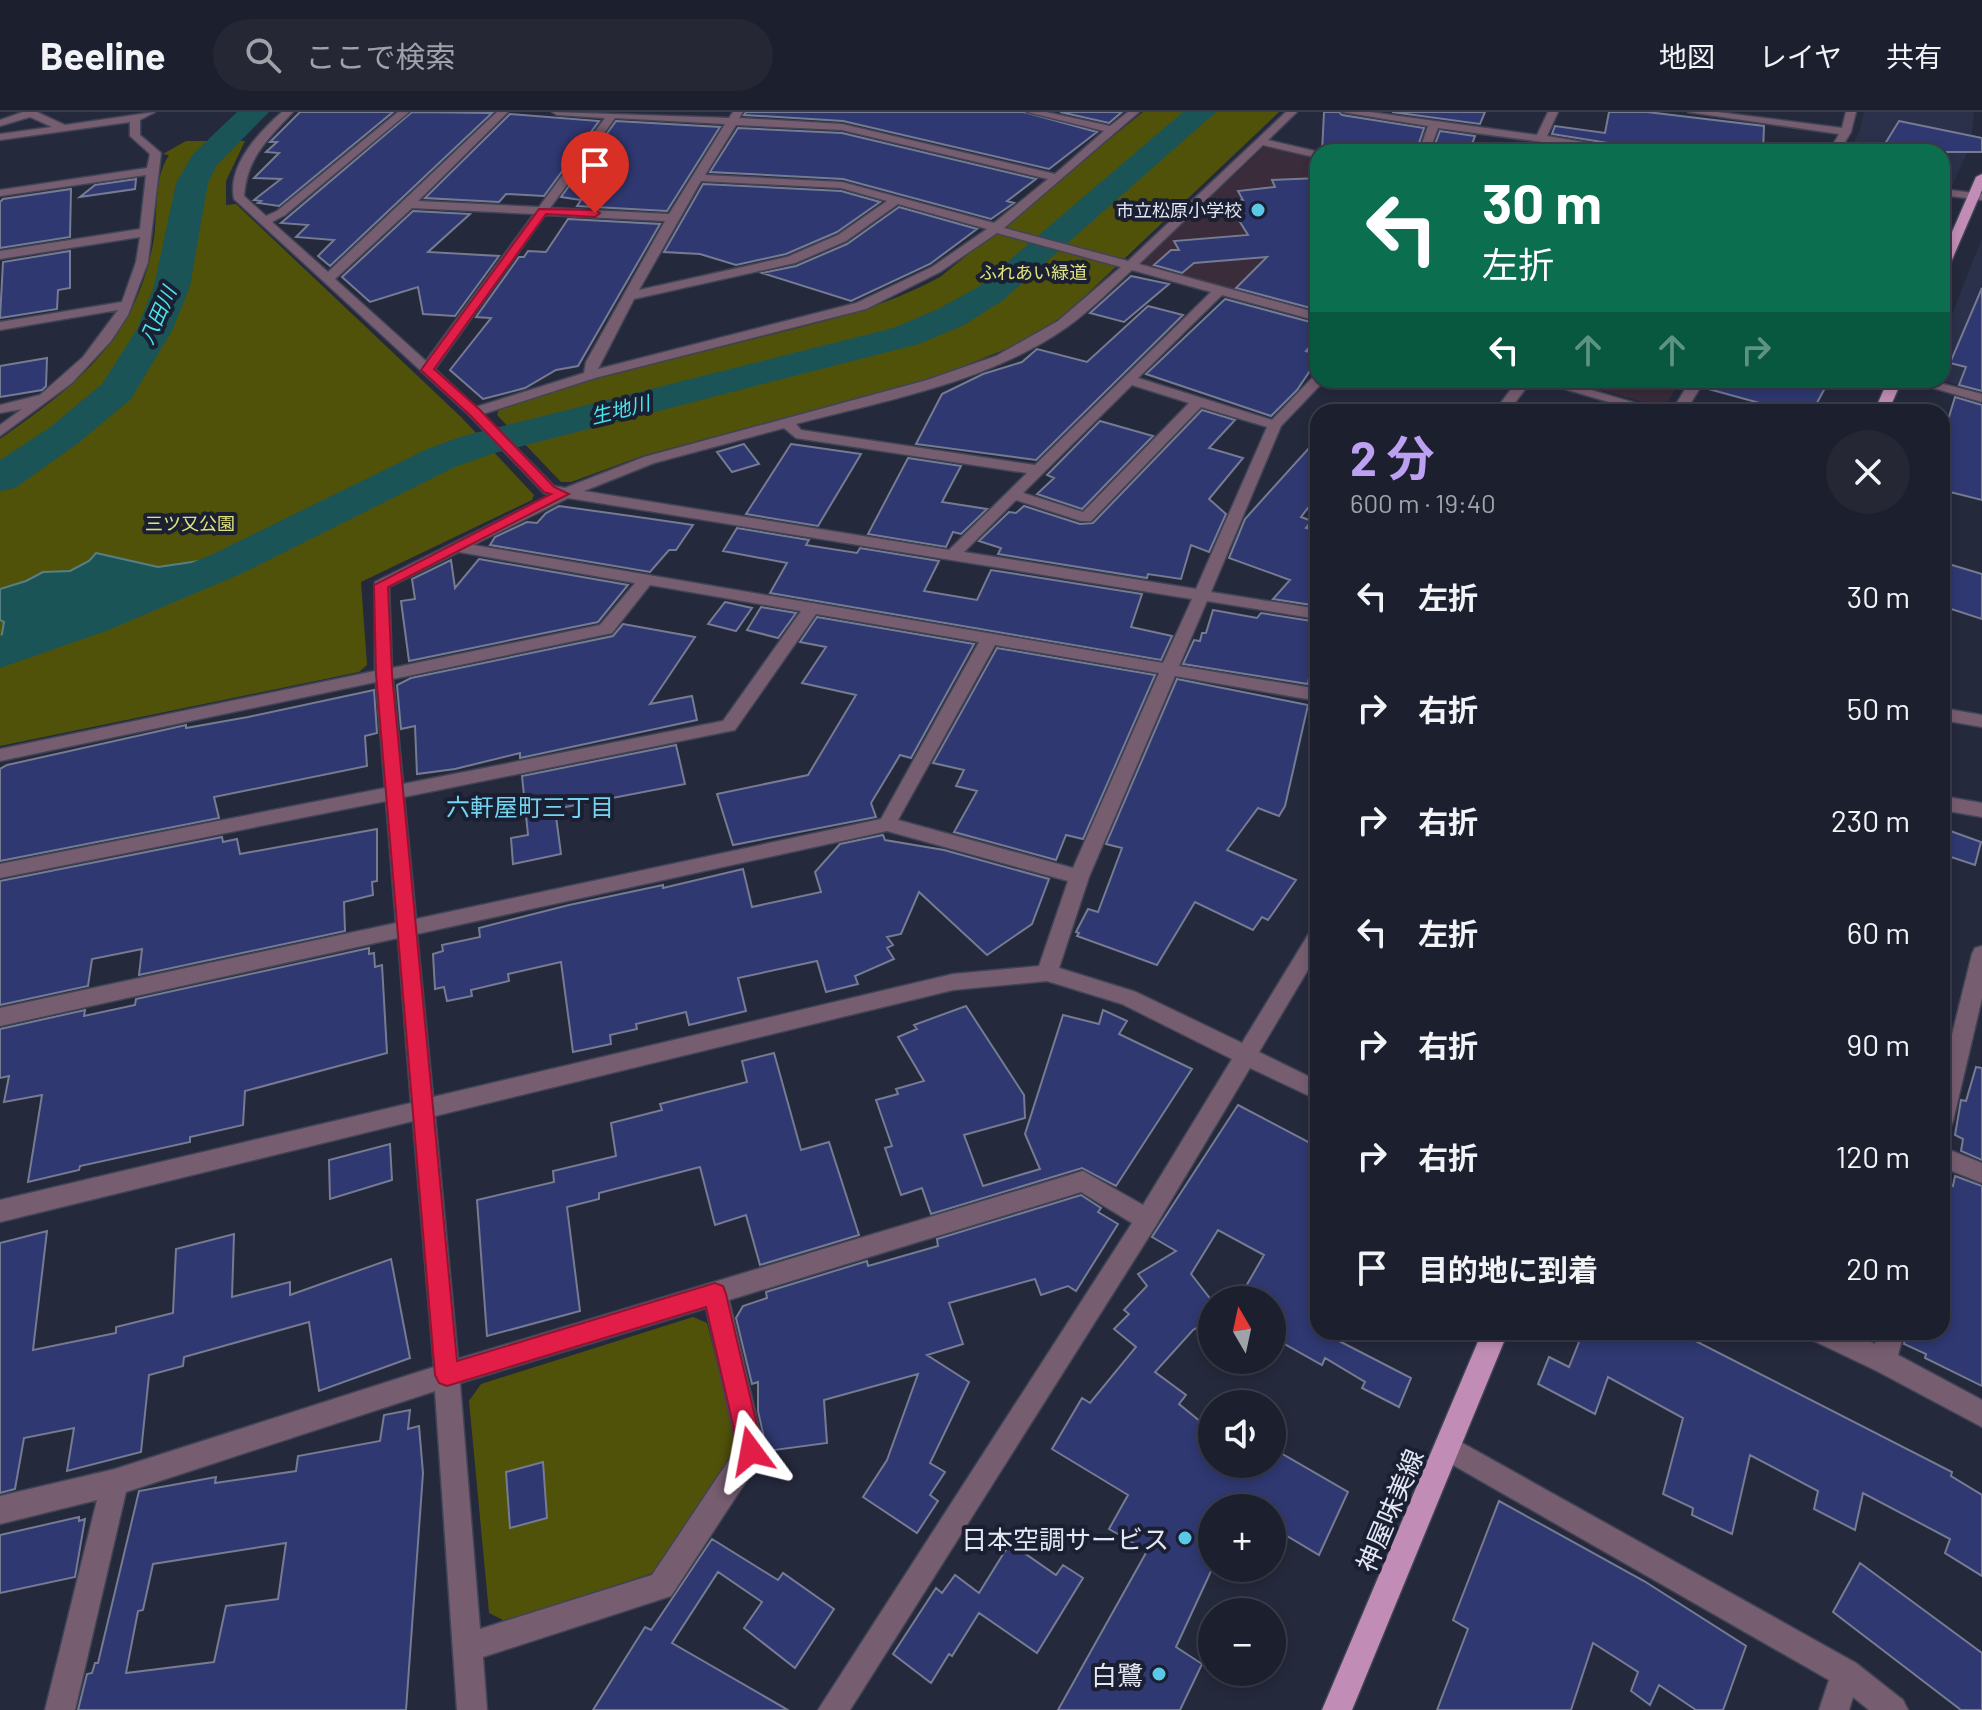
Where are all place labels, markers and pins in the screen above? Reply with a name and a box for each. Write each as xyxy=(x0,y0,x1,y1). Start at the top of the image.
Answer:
pin xyxy=(561,131,629,213)
place label: 市立松原小学校 xyxy=(1116,199,1242,221)
marker: 市立松原小学校 xyxy=(1249,201,1267,219)
place label: 日本空調サービス xyxy=(961,1523,1169,1554)
marker: 日本空調サービス xyxy=(1176,1529,1194,1547)
place label: 白鷺 xyxy=(1091,1659,1143,1690)
marker: 白鷺 xyxy=(1150,1665,1168,1683)

